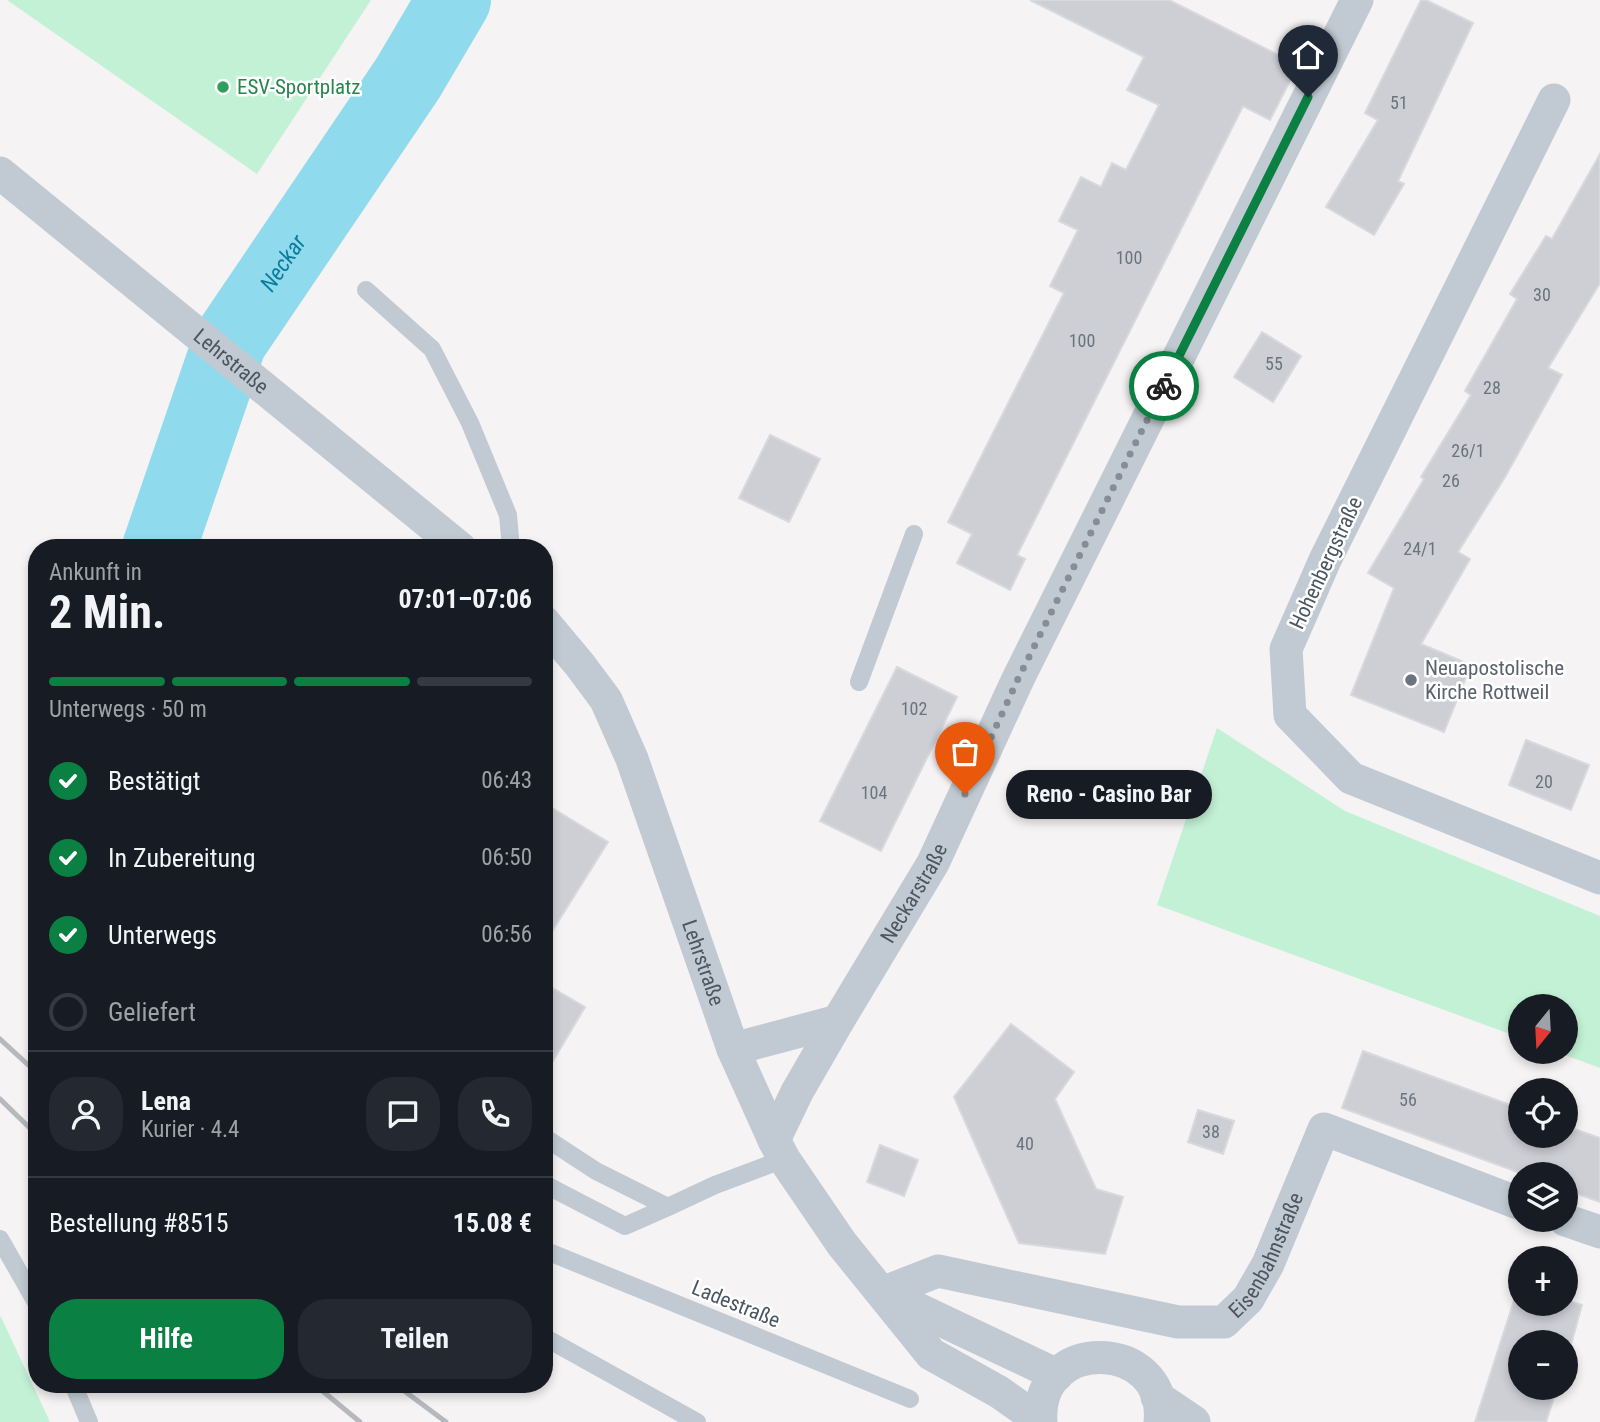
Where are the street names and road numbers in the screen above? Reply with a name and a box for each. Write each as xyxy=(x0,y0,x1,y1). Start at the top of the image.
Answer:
street label: Lehrstraße xyxy=(189,324,273,399)
street label: Hohenbergstraße xyxy=(1285,493,1367,633)
street label: Neckarstraße xyxy=(876,840,952,947)
street label: Lehrstraße xyxy=(677,917,729,1009)
street label: Eisenbahnstraße xyxy=(1224,1189,1308,1323)
street label: Ladestraße xyxy=(688,1275,784,1333)

